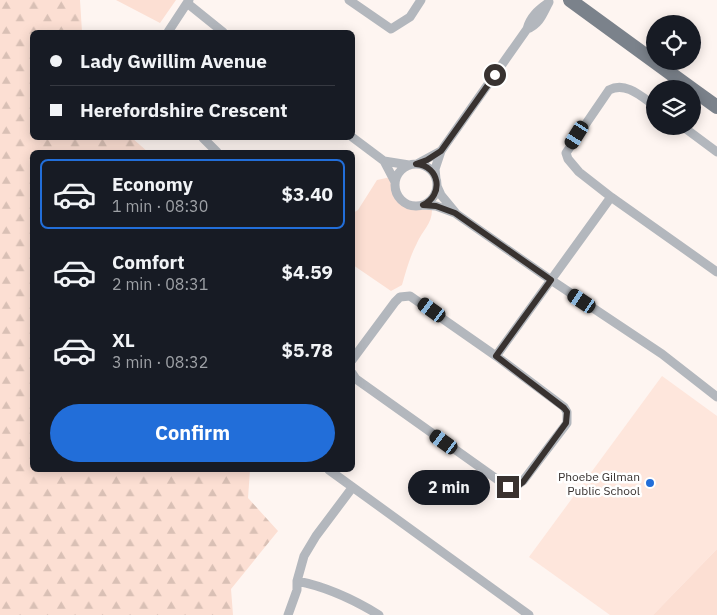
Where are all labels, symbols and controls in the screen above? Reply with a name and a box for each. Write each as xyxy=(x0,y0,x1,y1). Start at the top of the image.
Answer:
map controls xyxy=(646,15,701,135)
button: locate xyxy=(646,15,701,70)
text: Lady Gwillim Avenue xyxy=(80,49,267,73)
route start xyxy=(484,64,506,86)
button: layers xyxy=(646,80,701,135)
text: Herefordshire Crescent xyxy=(80,98,288,122)
car xyxy=(562,118,591,152)
icon: car xyxy=(52,172,97,217)
text: Economy xyxy=(112,172,193,196)
text: $3.40 xyxy=(281,182,333,206)
text: 1 min · 08:30 xyxy=(112,196,208,216)
icon: car xyxy=(52,250,97,295)
text: Comfort xyxy=(112,250,185,274)
text: $4.59 xyxy=(281,260,333,284)
text: 2 min · 08:31 xyxy=(112,274,208,294)
car xyxy=(565,286,598,316)
car xyxy=(415,295,448,325)
icon: car xyxy=(52,328,97,373)
text: XL xyxy=(112,328,135,352)
text: $5.78 xyxy=(281,338,333,362)
text: 3 min · 08:32 xyxy=(112,352,208,372)
button: Confirm xyxy=(50,404,335,462)
car xyxy=(427,427,460,457)
place label: Phoebe Gilman Public School xyxy=(558,469,640,498)
callout: 2 min xyxy=(408,470,490,504)
route end xyxy=(497,476,519,498)
text: 2 min xyxy=(428,477,470,497)
marker: Phoebe Gilman Public School xyxy=(644,477,656,489)

